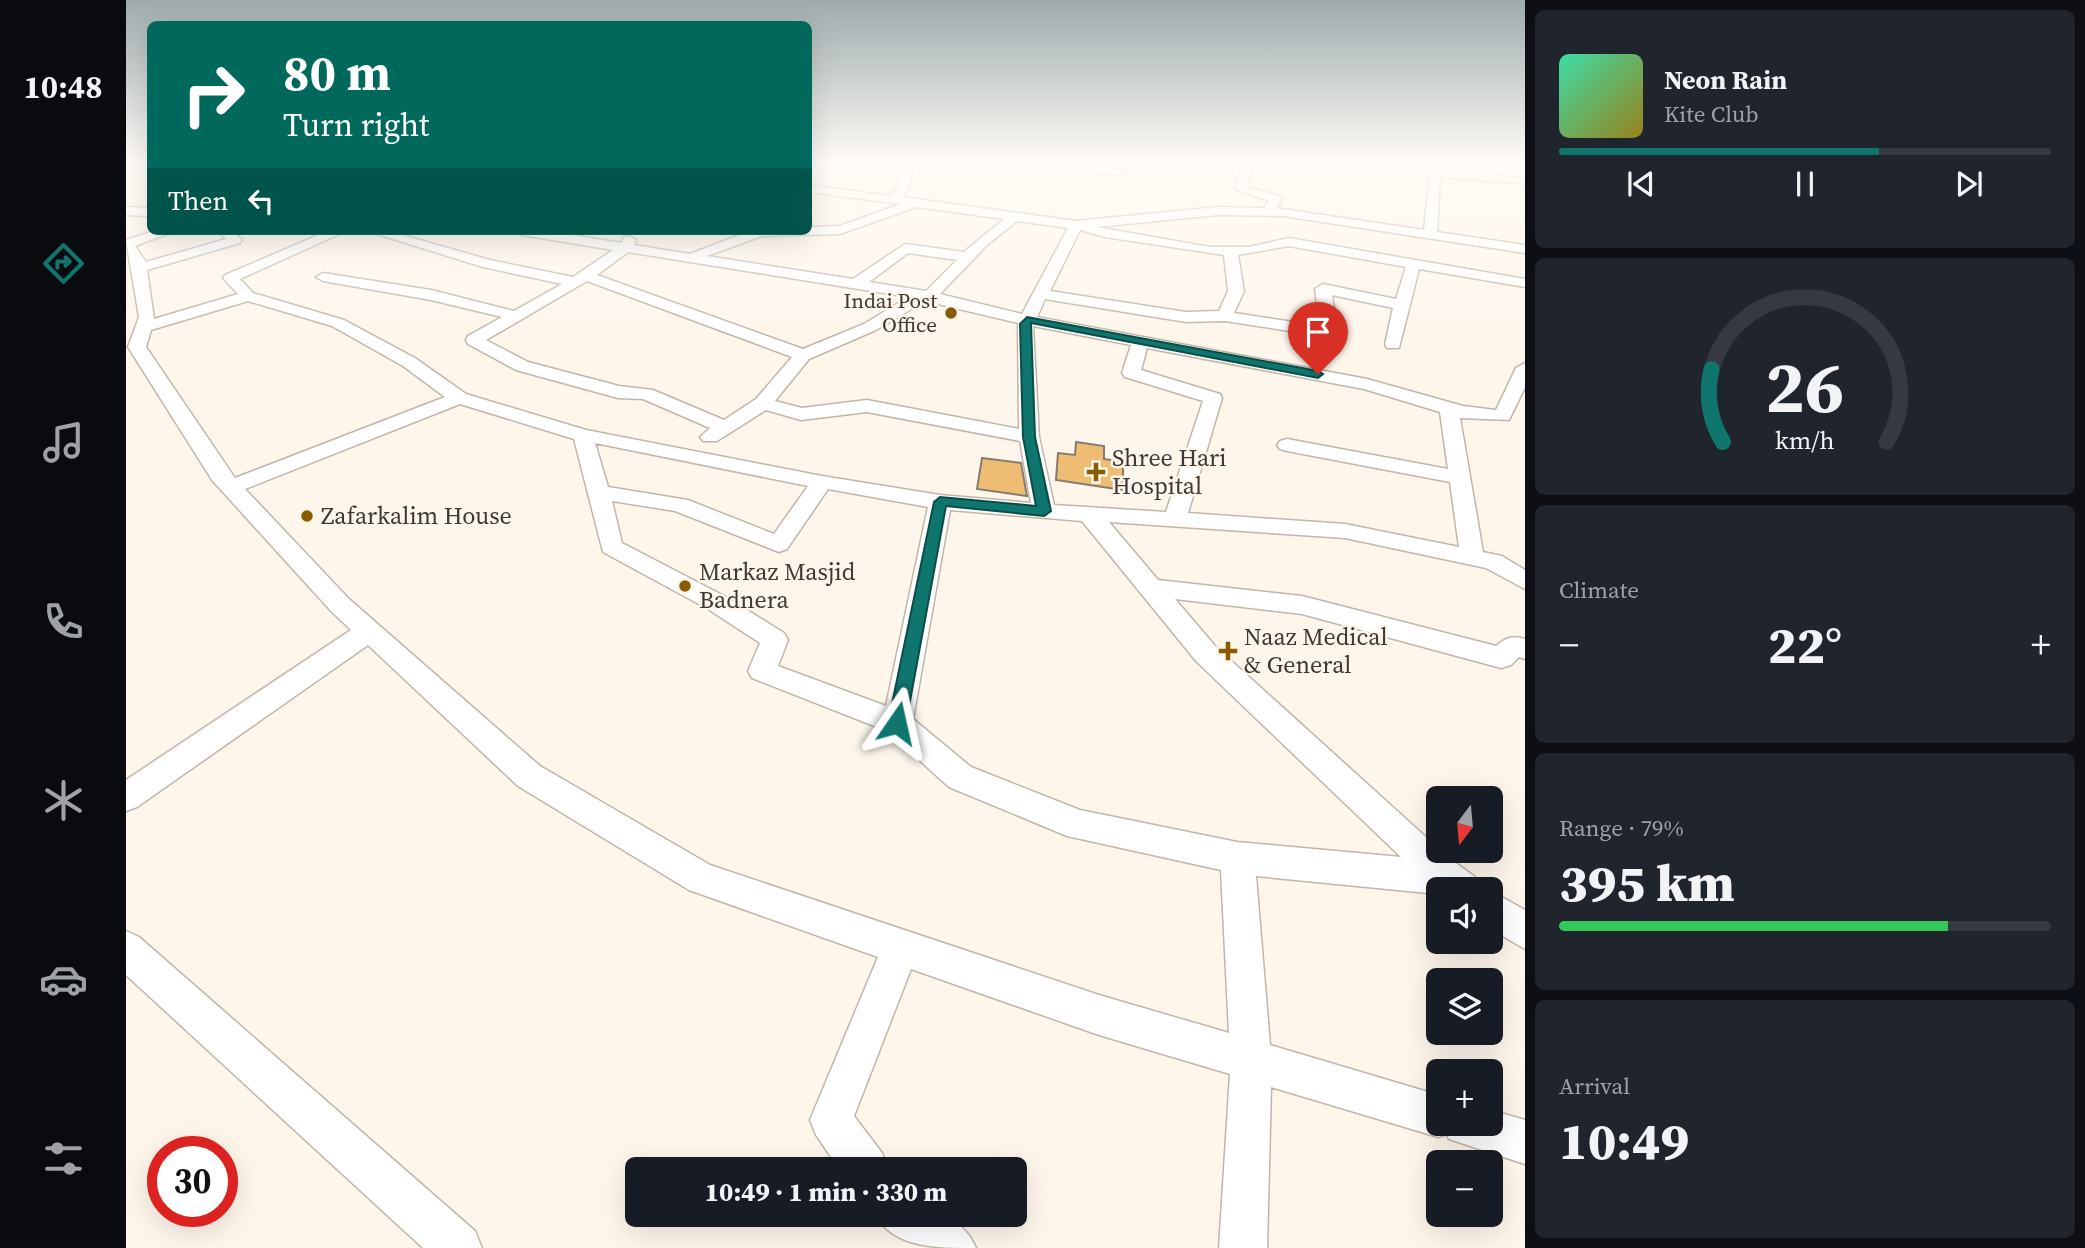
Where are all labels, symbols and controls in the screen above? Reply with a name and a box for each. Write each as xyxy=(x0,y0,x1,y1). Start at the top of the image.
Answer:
text: 80 m xyxy=(283,39,391,106)
icon: right xyxy=(168,49,259,140)
text: Neon Rain xyxy=(1664,62,1787,98)
text: 10:48 xyxy=(24,65,102,109)
text: Kite Club xyxy=(1664,98,1759,130)
text: Turn right xyxy=(283,103,429,147)
icon: previous xyxy=(1622,165,1660,203)
icon: pause xyxy=(1786,165,1824,203)
icon: next xyxy=(1950,165,1988,203)
icon: left xyxy=(242,182,280,220)
text: Then xyxy=(168,183,228,219)
icon: directions xyxy=(39,239,88,288)
place label: Indai Post Office xyxy=(844,286,937,339)
pin xyxy=(1288,302,1348,374)
marker: Indai Post Office xyxy=(943,305,959,321)
icon: arrive xyxy=(1299,313,1337,351)
text: 26 xyxy=(1766,338,1844,437)
icon: music xyxy=(39,418,88,467)
text: km/h xyxy=(1775,423,1835,457)
place label: Shree Hari Hospital xyxy=(1112,441,1226,502)
marker: Shree Hari Hospital xyxy=(1086,462,1106,482)
place label: Zafarkalim House xyxy=(321,499,512,532)
marker: Zafarkalim House xyxy=(299,508,315,524)
place label: Markaz Masjid Badnera xyxy=(699,555,856,616)
text: Climate xyxy=(1559,574,1639,606)
marker: Markaz Masjid Badnera xyxy=(677,578,693,594)
icon: phone xyxy=(39,597,88,646)
text: 22° xyxy=(1768,609,1842,680)
text: − xyxy=(1559,619,1579,671)
text: + xyxy=(2031,619,2051,671)
place label: Naaz Medical & General xyxy=(1244,620,1388,681)
marker: Naaz Medical & General xyxy=(1218,641,1238,661)
position arrow xyxy=(860,686,934,760)
icon: climate xyxy=(39,776,88,825)
north arrow xyxy=(1426,786,1503,863)
map controls xyxy=(1426,786,1503,1227)
text: Range · 79% xyxy=(1559,812,1684,844)
text: 395 km xyxy=(1559,847,1735,918)
button: sound xyxy=(1426,877,1503,954)
icon: car xyxy=(39,955,88,1004)
button: layers xyxy=(1426,968,1503,1045)
button: + xyxy=(1426,1059,1503,1136)
text: Arrival xyxy=(1559,1070,1630,1102)
text: 10:49 xyxy=(1559,1105,1689,1176)
icon: filters xyxy=(39,1134,88,1183)
speed limit sign: 30 xyxy=(147,1136,238,1227)
button: − xyxy=(1426,1150,1503,1227)
text: 10:49 · 1 min · 330 m xyxy=(705,1174,947,1210)

